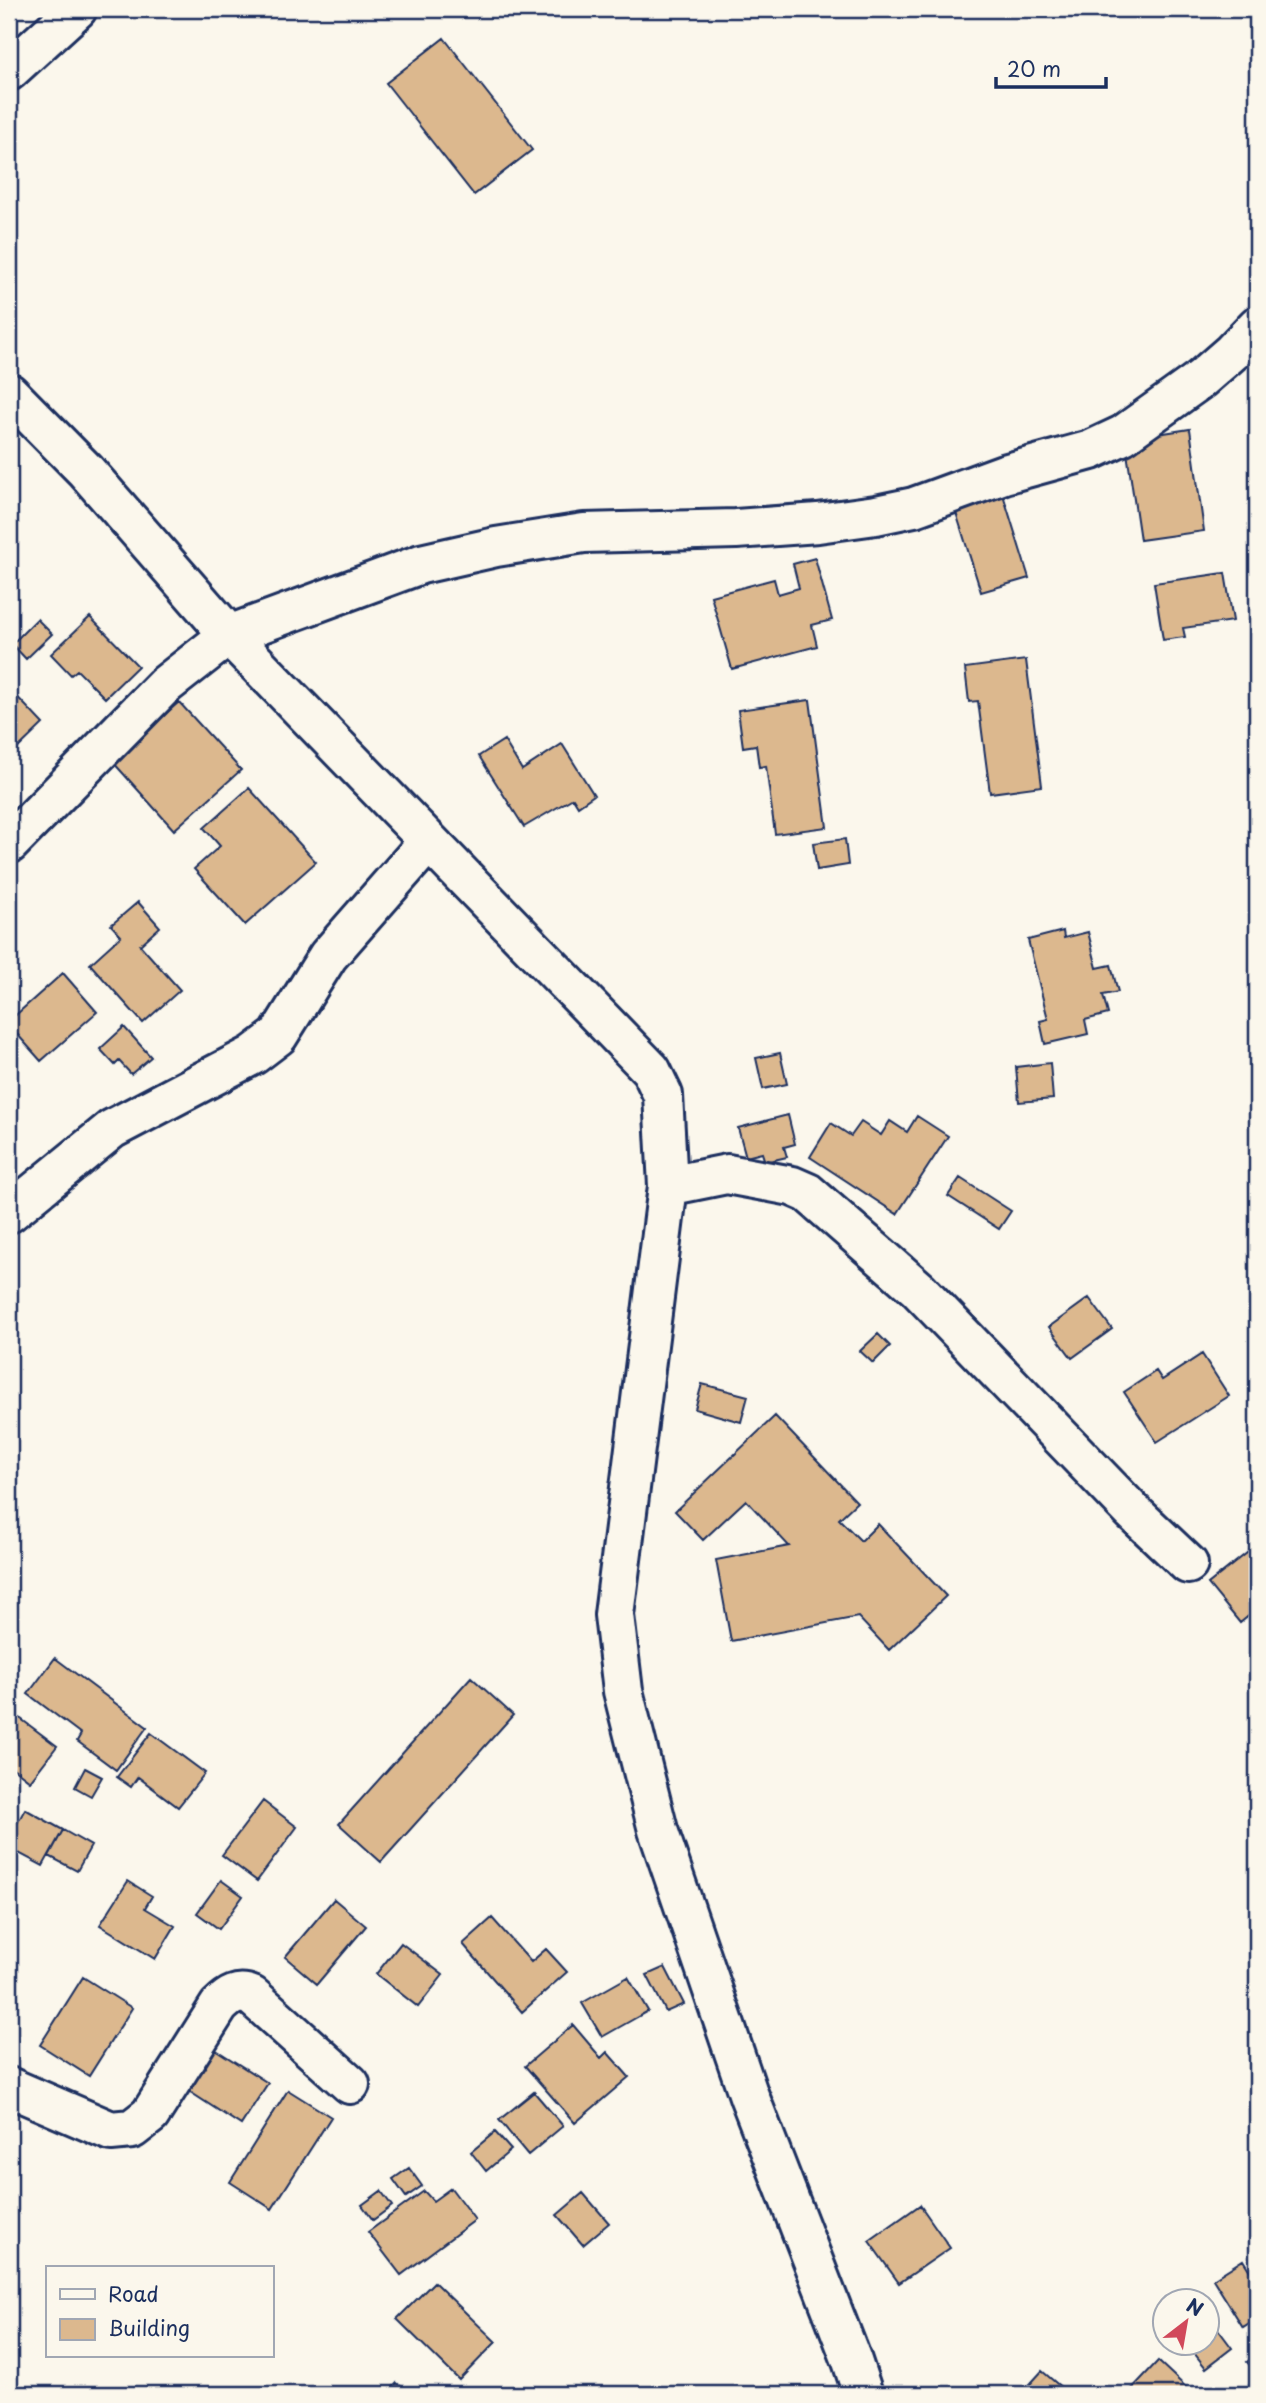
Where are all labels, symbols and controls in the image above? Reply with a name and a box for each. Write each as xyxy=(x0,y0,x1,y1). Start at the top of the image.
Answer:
scale bar xyxy=(996,46,1107,90)
text: 20 m xyxy=(1007,52,1061,84)
legend xyxy=(46,2266,273,2358)
text: Road xyxy=(108,2277,159,2309)
north arrow xyxy=(1150,2288,1220,2358)
text: N xyxy=(1182,2291,1209,2322)
text: Building xyxy=(108,2311,190,2343)

